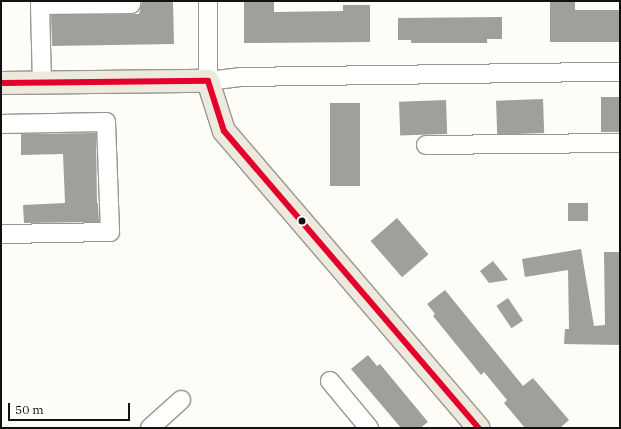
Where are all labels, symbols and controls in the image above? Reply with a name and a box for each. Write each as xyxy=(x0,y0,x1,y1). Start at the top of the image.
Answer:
unlabelled marker xyxy=(297,216,307,226)
scale bar xyxy=(10,395,132,421)
text: 50 m xyxy=(15,402,44,417)

